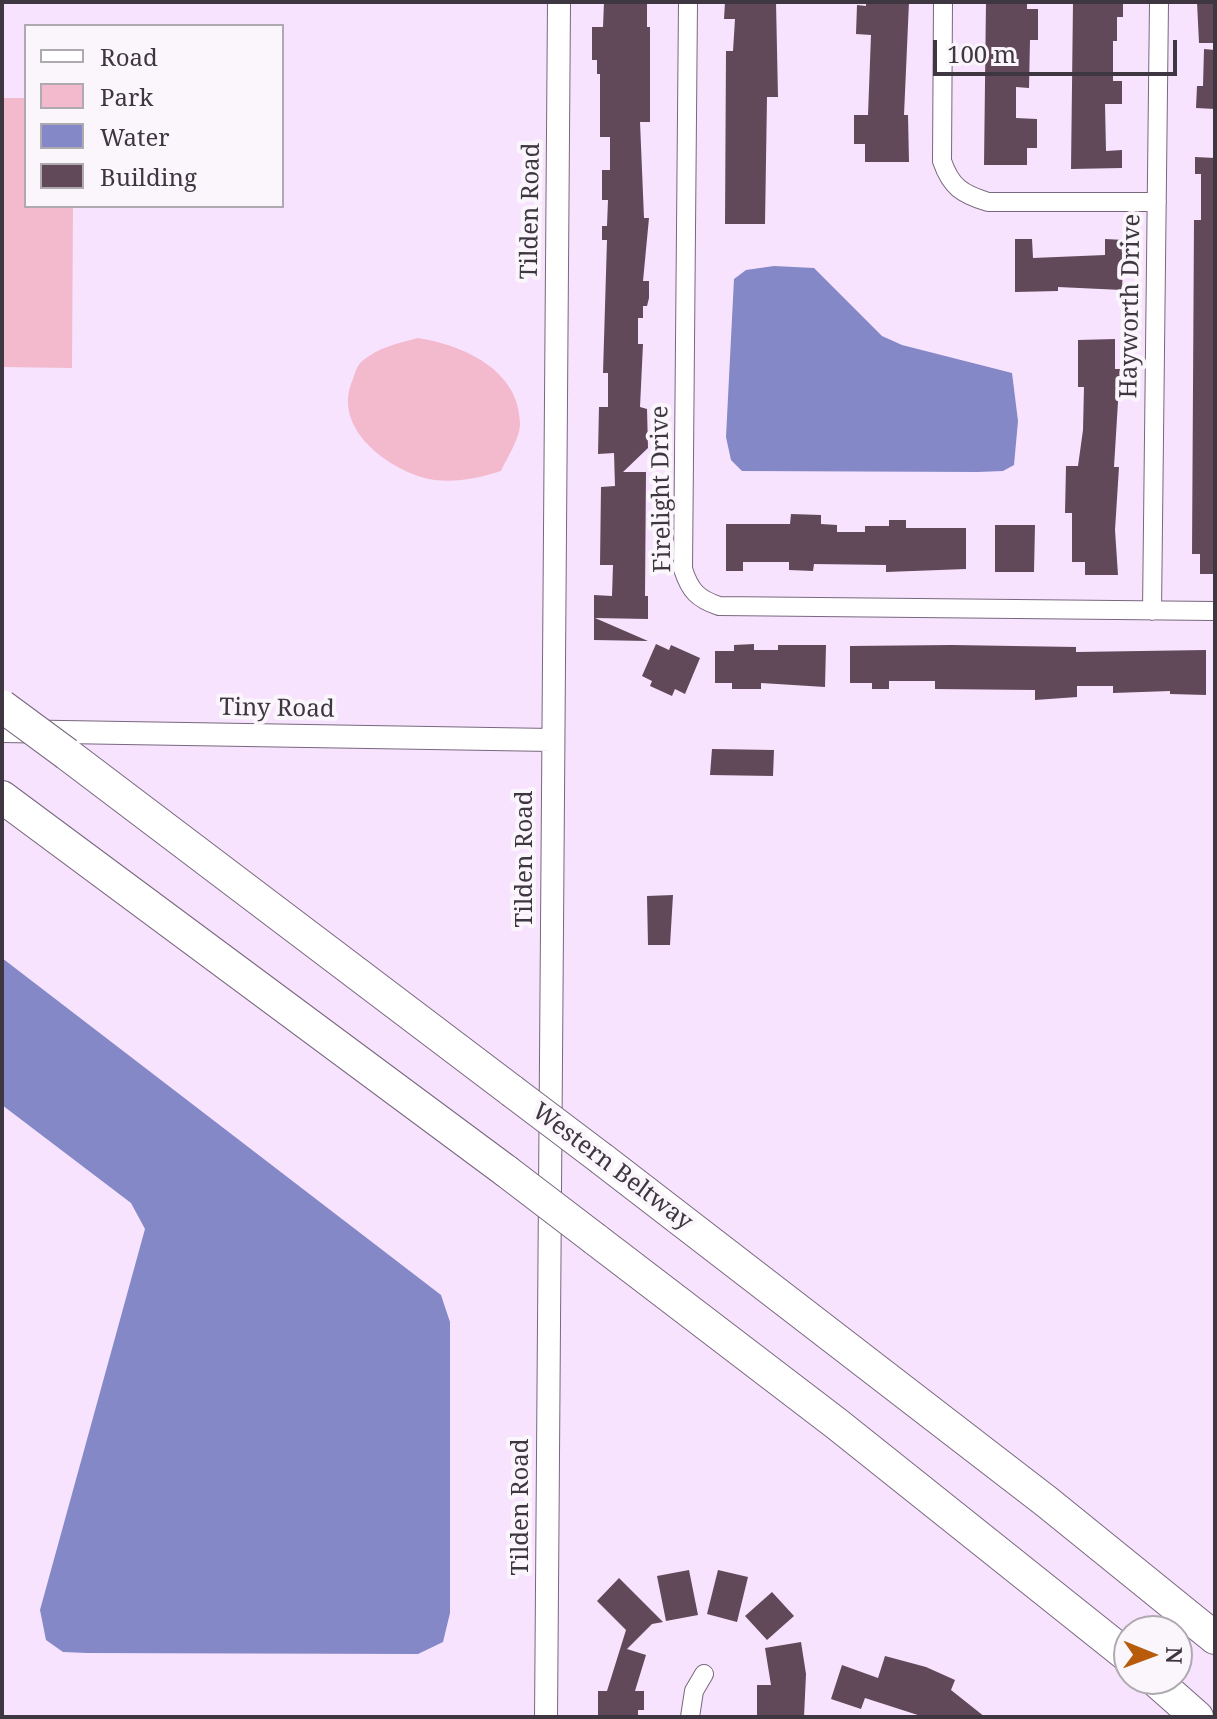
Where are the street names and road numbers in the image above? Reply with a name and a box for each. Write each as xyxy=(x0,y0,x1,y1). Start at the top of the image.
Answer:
street label: Tilden Road xyxy=(515,142,547,280)
street label: Hayworth Drive xyxy=(1115,213,1147,399)
street label: Firelight Drive xyxy=(646,405,678,573)
street label: Tiny Road xyxy=(219,694,335,724)
street label: Tilden Road xyxy=(511,791,539,927)
street label: Western Beltway xyxy=(526,1097,698,1237)
street label: Tilden Road xyxy=(507,1439,535,1575)

